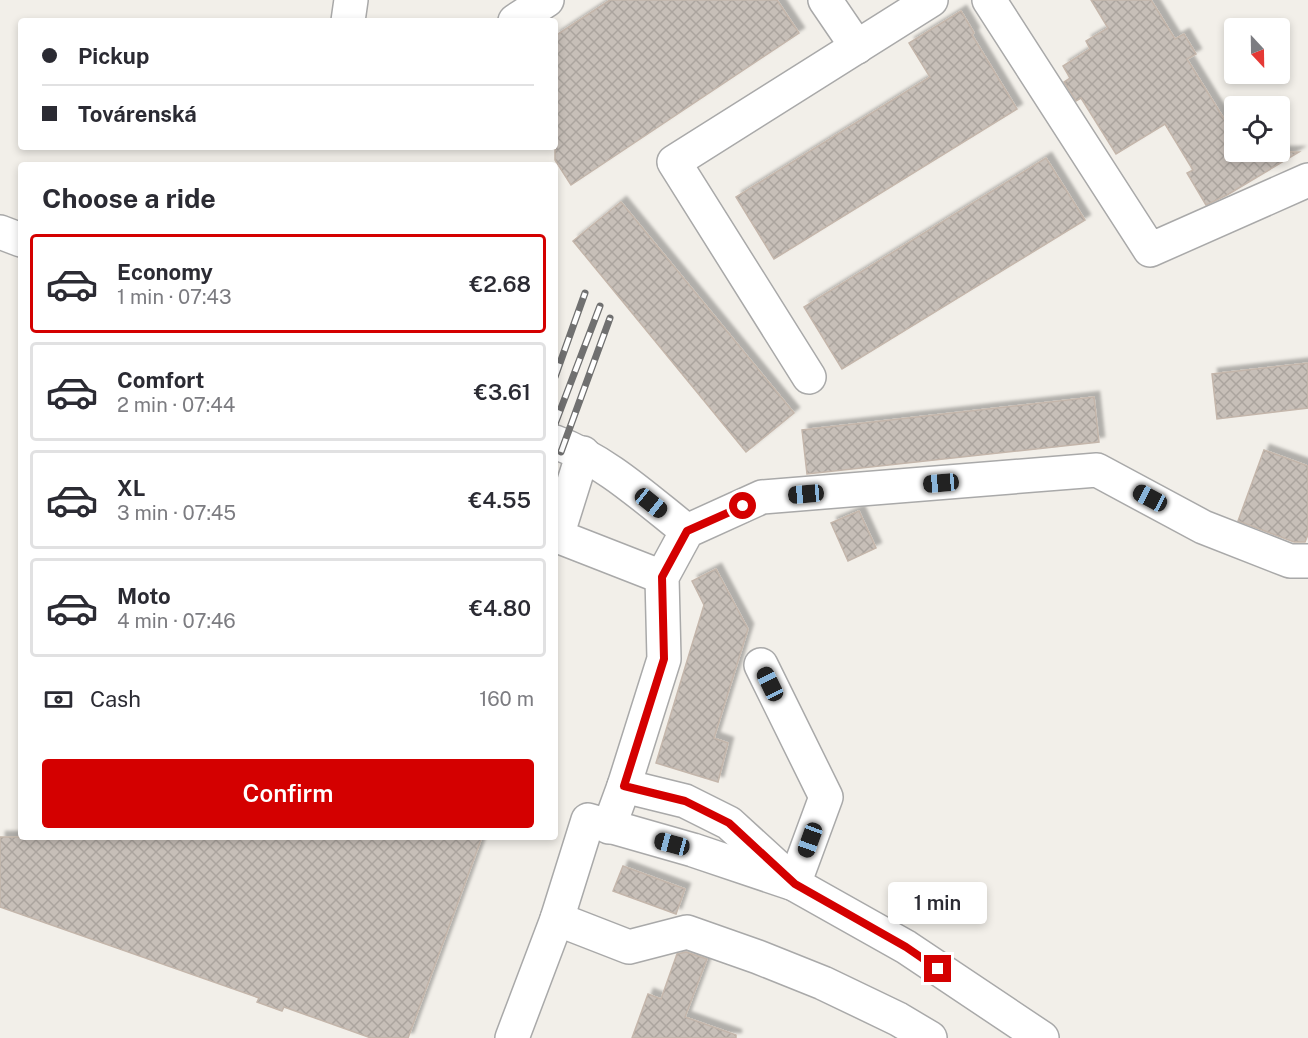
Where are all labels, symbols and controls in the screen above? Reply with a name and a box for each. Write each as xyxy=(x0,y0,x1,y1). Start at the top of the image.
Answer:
north arrow xyxy=(1224,18,1290,84)
map controls xyxy=(1224,18,1290,162)
text: Pickup xyxy=(78,43,149,69)
button: locate xyxy=(1224,96,1290,162)
text: Továrenská xyxy=(78,101,197,127)
text: Choose a ride xyxy=(42,182,216,214)
icon: car xyxy=(45,257,99,311)
text: Economy xyxy=(117,259,213,285)
text: €2.68 xyxy=(470,271,531,297)
text: 1 min · 07:43 xyxy=(117,285,232,309)
icon: car xyxy=(45,365,99,419)
text: Comfort xyxy=(117,367,204,393)
text: €3.61 xyxy=(474,379,531,405)
text: 2 min · 07:44 xyxy=(117,393,235,417)
car xyxy=(922,472,960,494)
icon: car xyxy=(45,473,99,527)
text: XL xyxy=(117,475,145,501)
car xyxy=(1130,482,1170,514)
car xyxy=(787,483,825,505)
car xyxy=(631,485,671,521)
text: €4.55 xyxy=(469,487,531,513)
route start xyxy=(729,492,756,519)
text: 3 min · 07:45 xyxy=(117,501,236,525)
icon: car xyxy=(45,581,99,635)
text: Moto xyxy=(117,583,171,609)
text: €4.80 xyxy=(469,595,531,621)
text: 4 min · 07:46 xyxy=(117,609,236,633)
car xyxy=(754,664,786,704)
icon: cash xyxy=(42,683,75,716)
text: Cash xyxy=(90,686,141,712)
text: 160 m xyxy=(479,687,534,711)
button: Confirm xyxy=(42,759,534,828)
car xyxy=(795,820,825,860)
car xyxy=(652,831,692,857)
callout: 1 min xyxy=(888,882,988,924)
text: 1 min xyxy=(914,891,961,915)
route end xyxy=(924,955,951,982)

